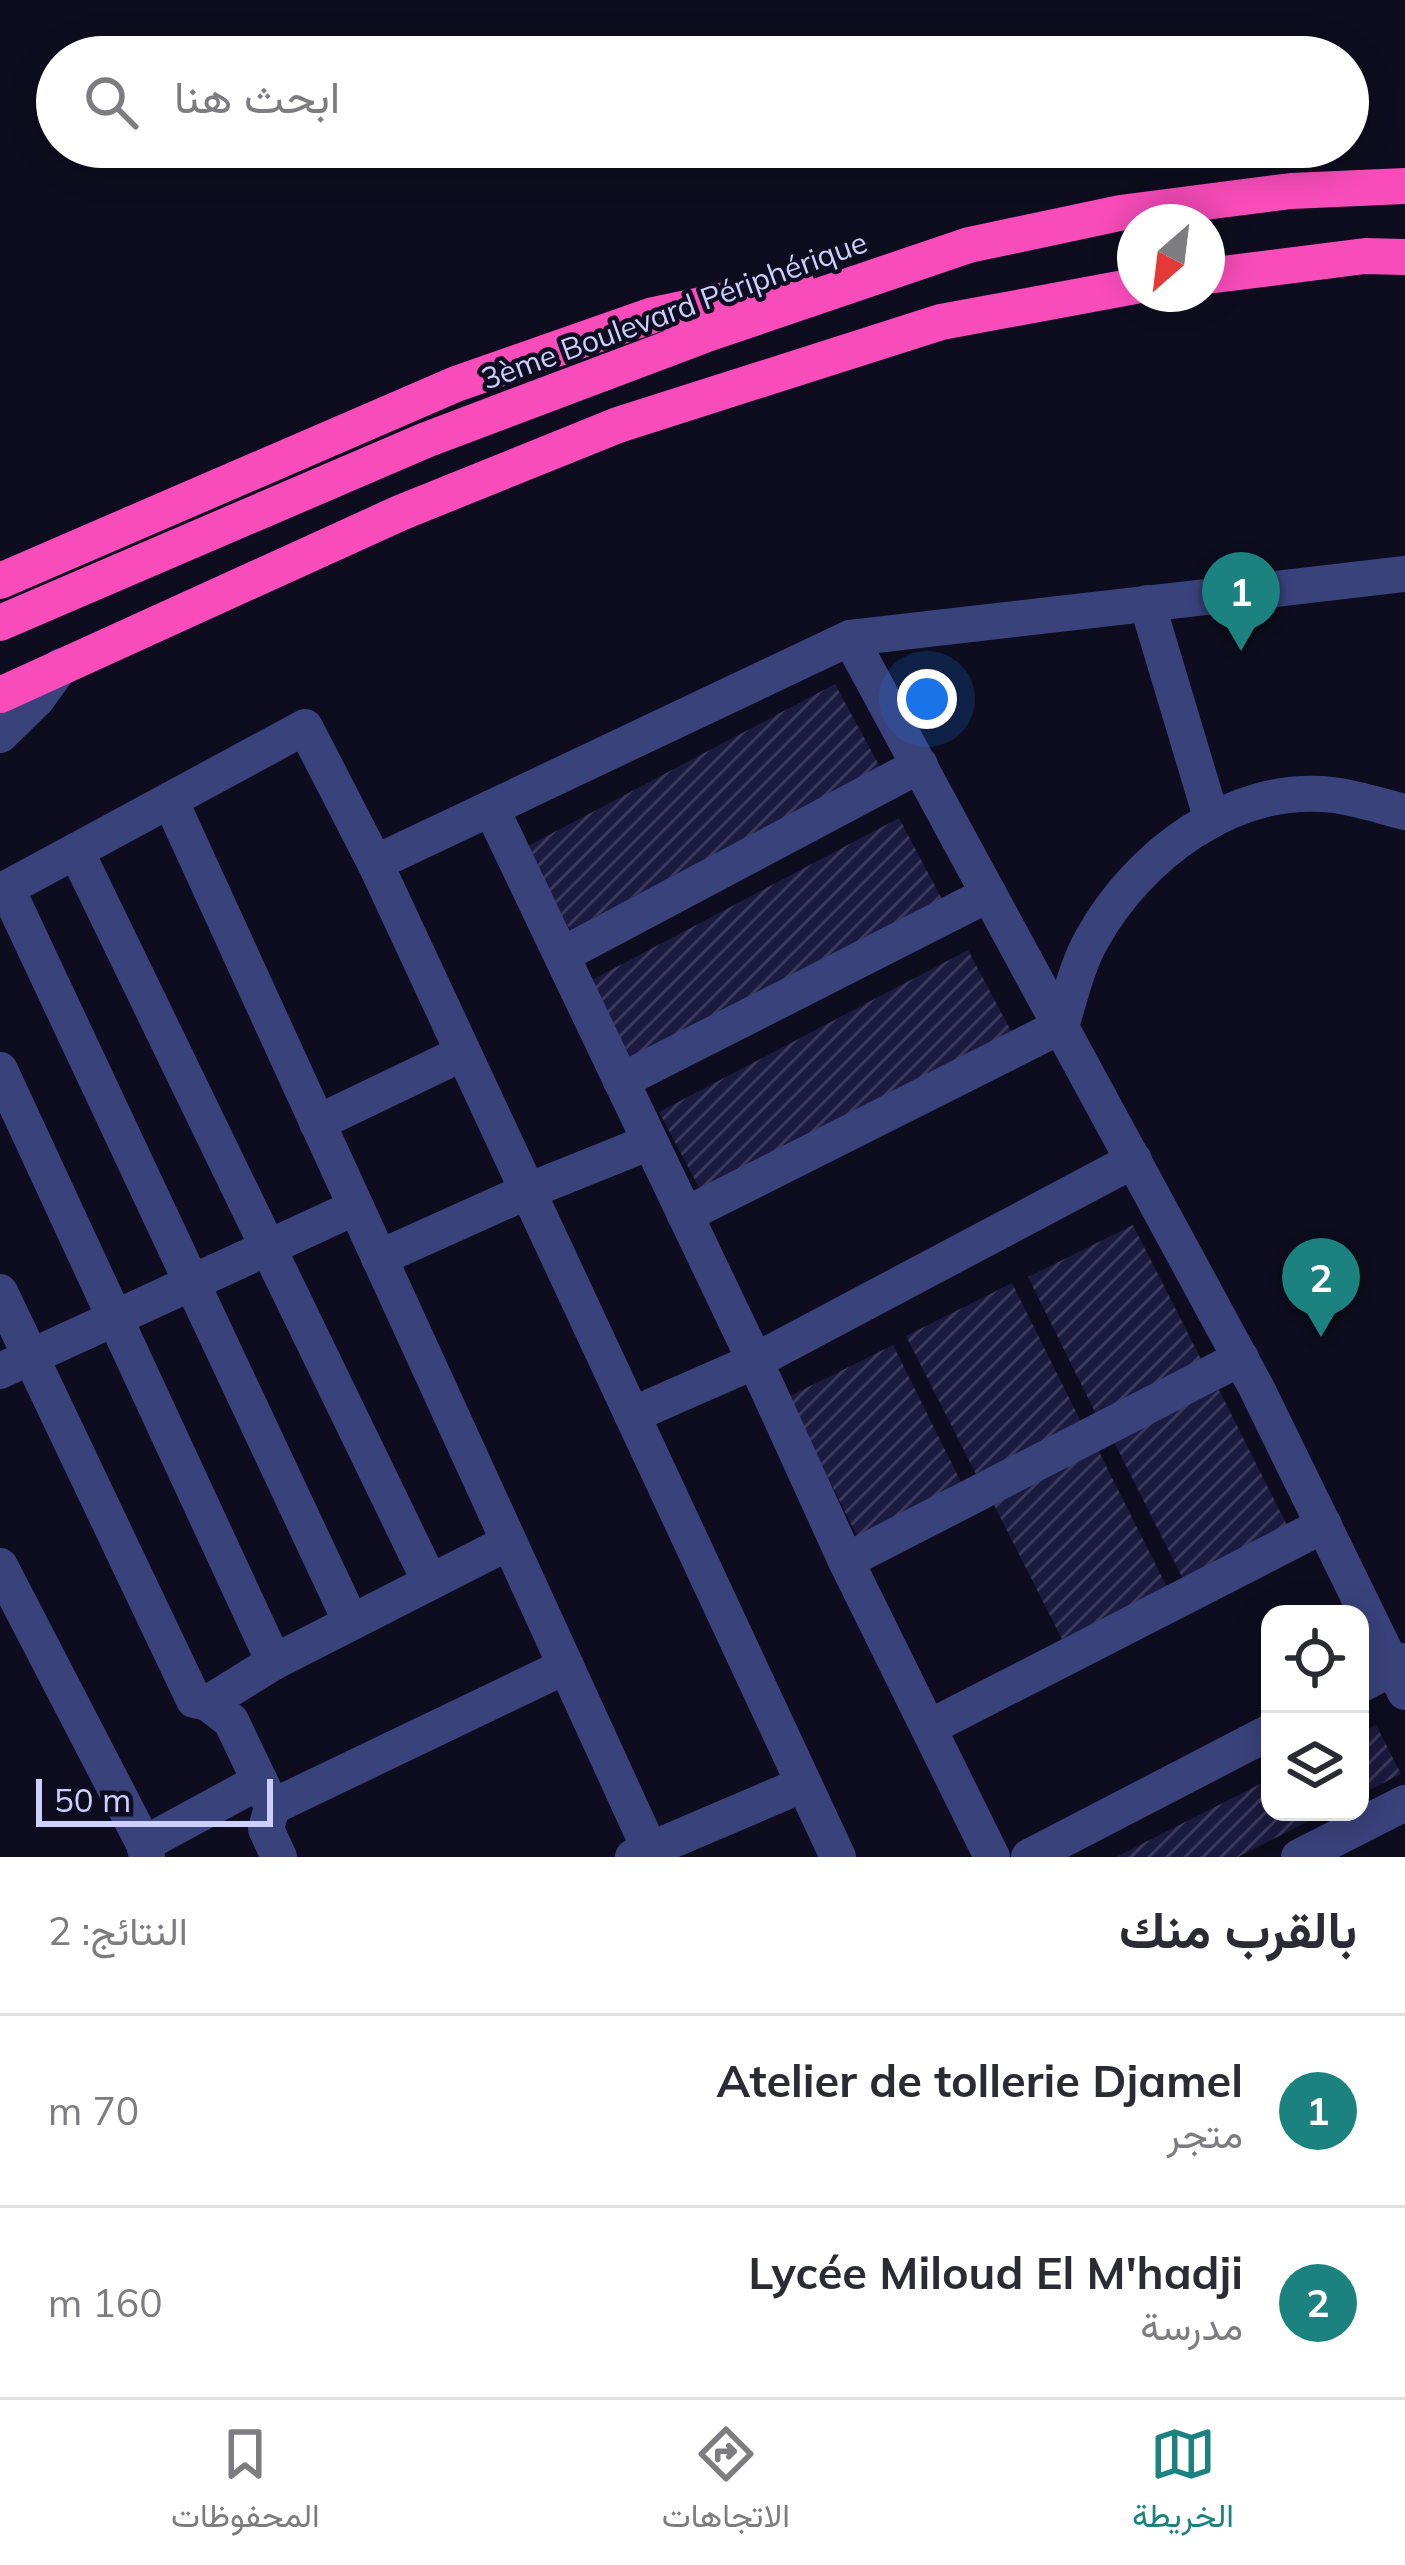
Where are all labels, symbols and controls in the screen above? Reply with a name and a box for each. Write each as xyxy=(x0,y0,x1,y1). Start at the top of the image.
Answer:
search box xyxy=(36,36,1369,168)
text: ابحث هنا xyxy=(174,68,340,124)
icon: search xyxy=(78,69,144,135)
north arrow xyxy=(1117,204,1225,312)
street label: 3ème Boulevard Périphérique xyxy=(476,222,872,398)
pin: 1 xyxy=(1202,552,1280,651)
your location xyxy=(897,669,957,729)
pin: 2 xyxy=(1282,1238,1360,1337)
map controls xyxy=(1261,1605,1369,1821)
button: locate xyxy=(1261,1605,1369,1713)
button: layers xyxy=(1261,1713,1369,1821)
scale bar xyxy=(36,1773,273,1826)
text: 50 m xyxy=(54,1779,131,1820)
text: بالقرب منك xyxy=(1119,1897,1357,1961)
text: النتائج: 2 xyxy=(48,1906,188,1955)
text: Atelier de tollerie Djamel xyxy=(717,2052,1243,2108)
text: 70 m xyxy=(48,2086,139,2135)
text: 1 xyxy=(1306,2086,1330,2135)
text: متجر xyxy=(1167,2109,1243,2158)
text: Lycée Miloud El M'hadji xyxy=(748,2244,1243,2300)
text: 160 m xyxy=(48,2278,163,2327)
text: 2 xyxy=(1306,2278,1330,2327)
text: مدرسة xyxy=(1140,2301,1243,2350)
tab: المحفوظات xyxy=(171,2421,320,2545)
tab: الاتجاهات xyxy=(662,2421,790,2545)
tab: الخريطة xyxy=(1132,2421,1234,2545)

